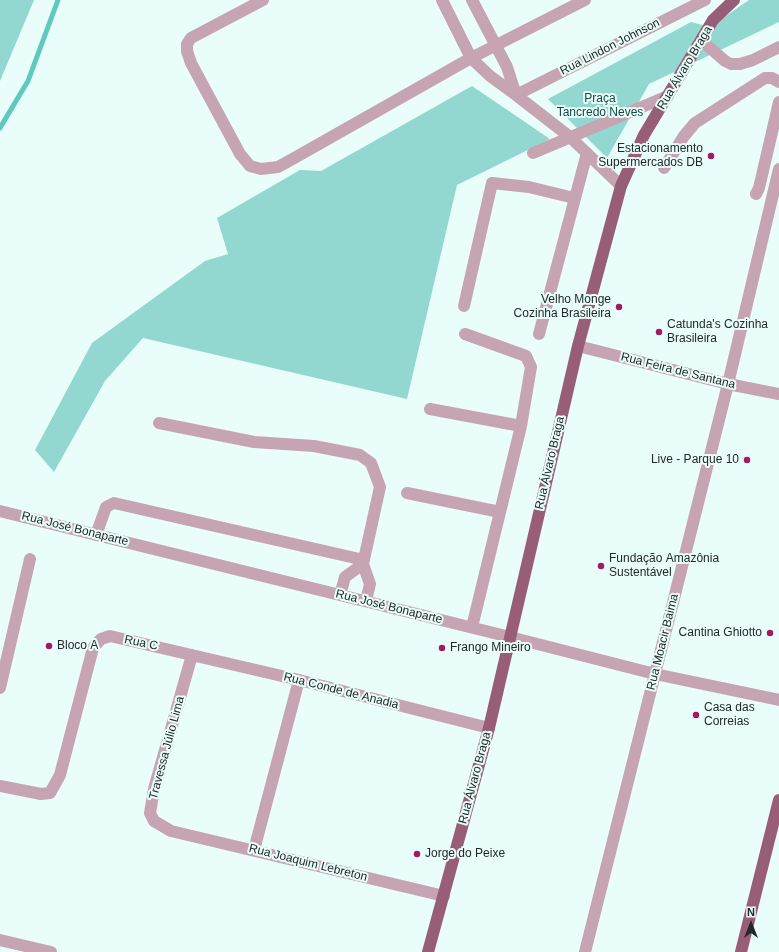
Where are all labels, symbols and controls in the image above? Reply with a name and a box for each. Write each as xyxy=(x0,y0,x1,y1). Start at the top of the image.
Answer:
street label: Rua Lindon Johnson xyxy=(558,16,662,78)
street label: Rua Álvaro Braga xyxy=(654,24,716,112)
park label: Praça Tancredo Neves xyxy=(557,92,643,120)
place label: Estacionamento Supermercados DB xyxy=(598,142,703,170)
marker: Estacionamento Supermercados DB xyxy=(706,151,716,161)
place label: Velho Monge Cozinha Brasileira xyxy=(514,293,611,321)
marker: Velho Monge Cozinha Brasileira xyxy=(614,302,624,312)
place label: Catunda's Cozinha Brasileira xyxy=(667,318,768,346)
marker: Catunda's Cozinha Brasileira xyxy=(654,327,664,337)
street label: Rua Feira de Santana xyxy=(619,350,737,392)
street label: Rua Álvaro Braga xyxy=(532,415,568,511)
place label: Live - Parque 10 xyxy=(651,453,739,467)
marker: Live - Parque 10 xyxy=(742,455,752,465)
street label: Rua José Bonaparte xyxy=(20,509,130,549)
place label: Fundação Amazônia Sustentável xyxy=(609,552,719,580)
marker: Fundação Amazônia Sustentável xyxy=(596,561,606,571)
street label: Rua José Bonaparte xyxy=(334,587,444,627)
street label: Rua Moacir Baima xyxy=(644,592,682,692)
place label: Cantina Ghiotto xyxy=(679,626,762,640)
marker: Cantina Ghiotto xyxy=(765,628,775,638)
street label: Rua C xyxy=(123,632,159,654)
place label: Bloco A xyxy=(57,639,98,653)
marker: Bloco A xyxy=(44,641,54,651)
place label: Frango Mineiro xyxy=(450,641,531,655)
marker: Frango Mineiro xyxy=(437,643,447,653)
street label: Rua Conde de Anadia xyxy=(282,670,400,712)
street label: Travessa Júlio Lima xyxy=(146,695,188,801)
place label: Casa das Correias xyxy=(704,701,755,729)
marker: Casa das Correias xyxy=(691,710,701,720)
street label: Rua Álvaro Braga xyxy=(456,730,494,826)
street label: Rua Joaquim Lebreton xyxy=(247,841,369,885)
place label: Jorge do Peixe xyxy=(425,847,505,861)
marker: Jorge do Peixe xyxy=(412,849,422,859)
north arrow xyxy=(731,904,771,944)
text: N xyxy=(747,906,755,918)

